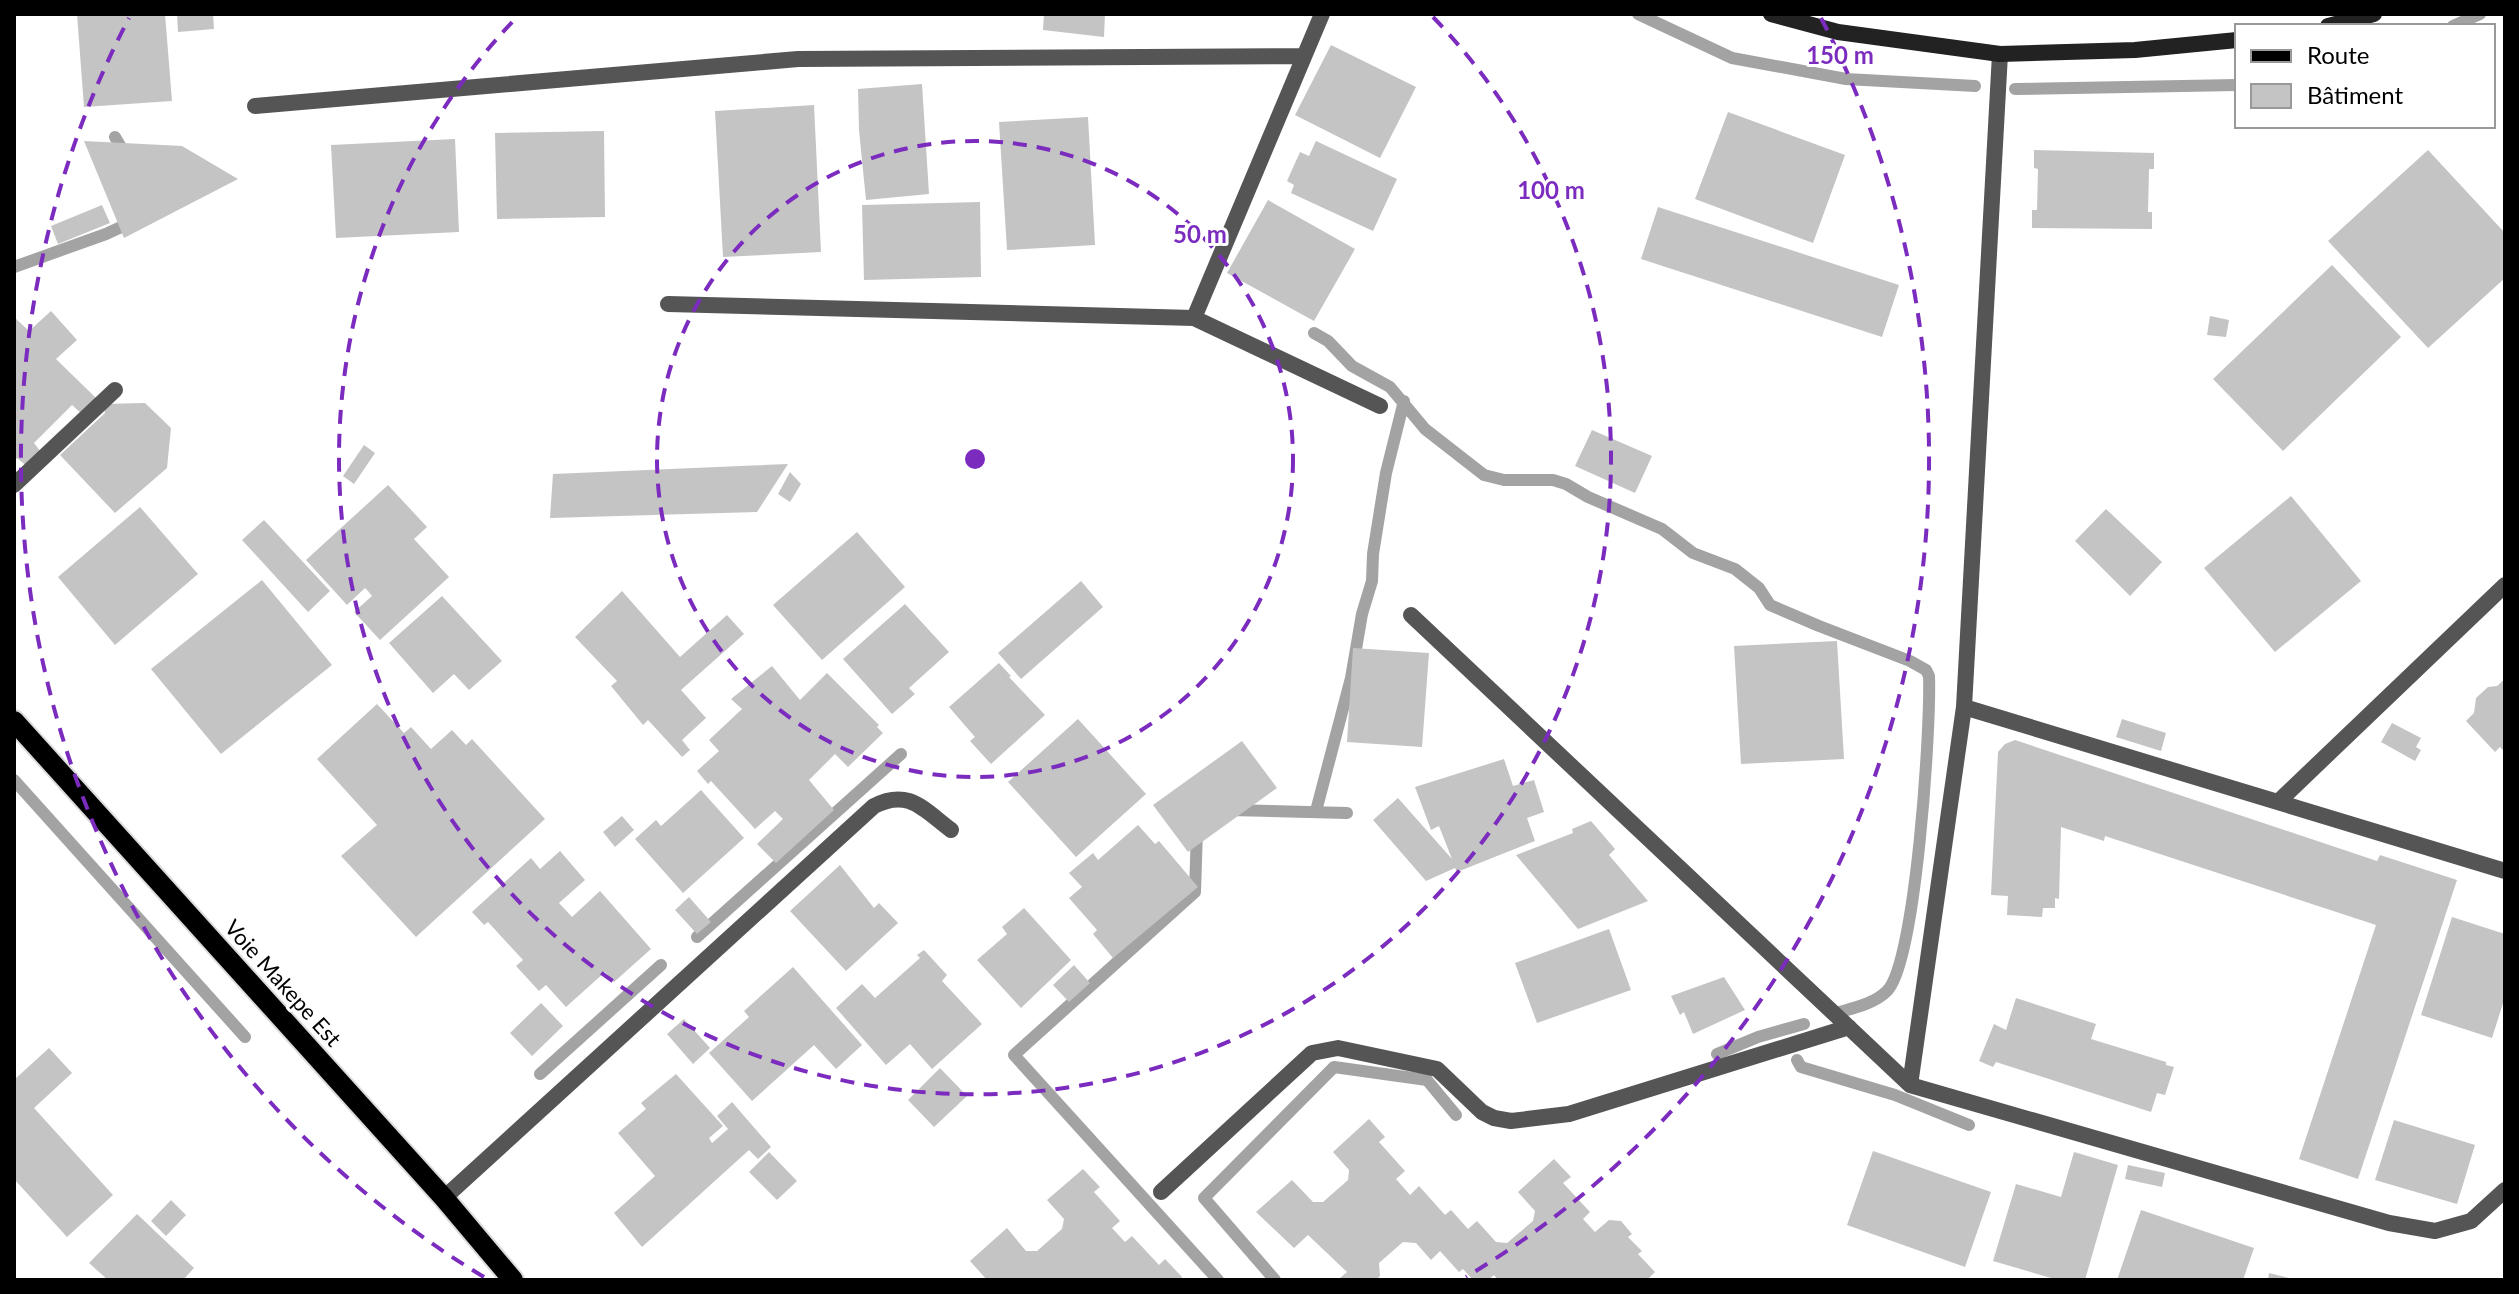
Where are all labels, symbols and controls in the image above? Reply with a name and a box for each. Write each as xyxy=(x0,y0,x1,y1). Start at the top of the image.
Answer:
legend xyxy=(2235,24,2495,128)
text: 150 m xyxy=(1806,40,1874,69)
text: Route xyxy=(2307,40,2369,69)
text: Bâtiment xyxy=(2307,80,2404,109)
text: 100 m xyxy=(1517,175,1585,204)
text: 50 m xyxy=(1173,219,1227,248)
centre of rings xyxy=(961,445,989,473)
street label: Voie Makepe Est xyxy=(219,914,347,1052)

